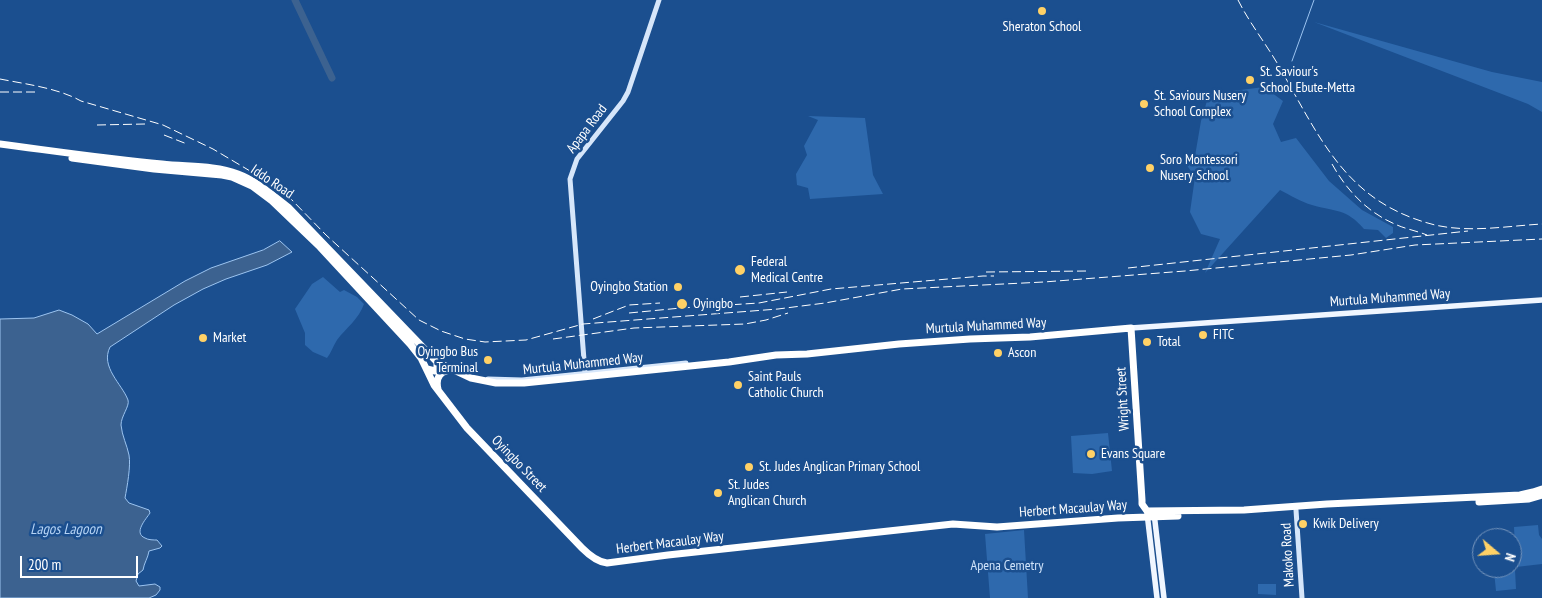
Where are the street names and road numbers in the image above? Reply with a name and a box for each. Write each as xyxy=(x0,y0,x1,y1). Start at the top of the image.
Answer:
street label: Apapa Road xyxy=(563,101,611,157)
street label: Iddo Road xyxy=(247,162,297,202)
street label: Murtula Muhammed Way xyxy=(1329,285,1451,311)
street label: Murtula Muhammed Way xyxy=(925,314,1047,338)
street label: Murtula Muhammed Way xyxy=(522,349,644,379)
street label: Wright Street xyxy=(1113,367,1133,431)
street label: Oyingbo Street xyxy=(488,432,550,496)
street label: Herbert Macaulay Way xyxy=(1019,497,1127,521)
street label: Makoko Road xyxy=(1278,523,1298,587)
street label: Herbert Macaulay Way xyxy=(615,528,725,558)

